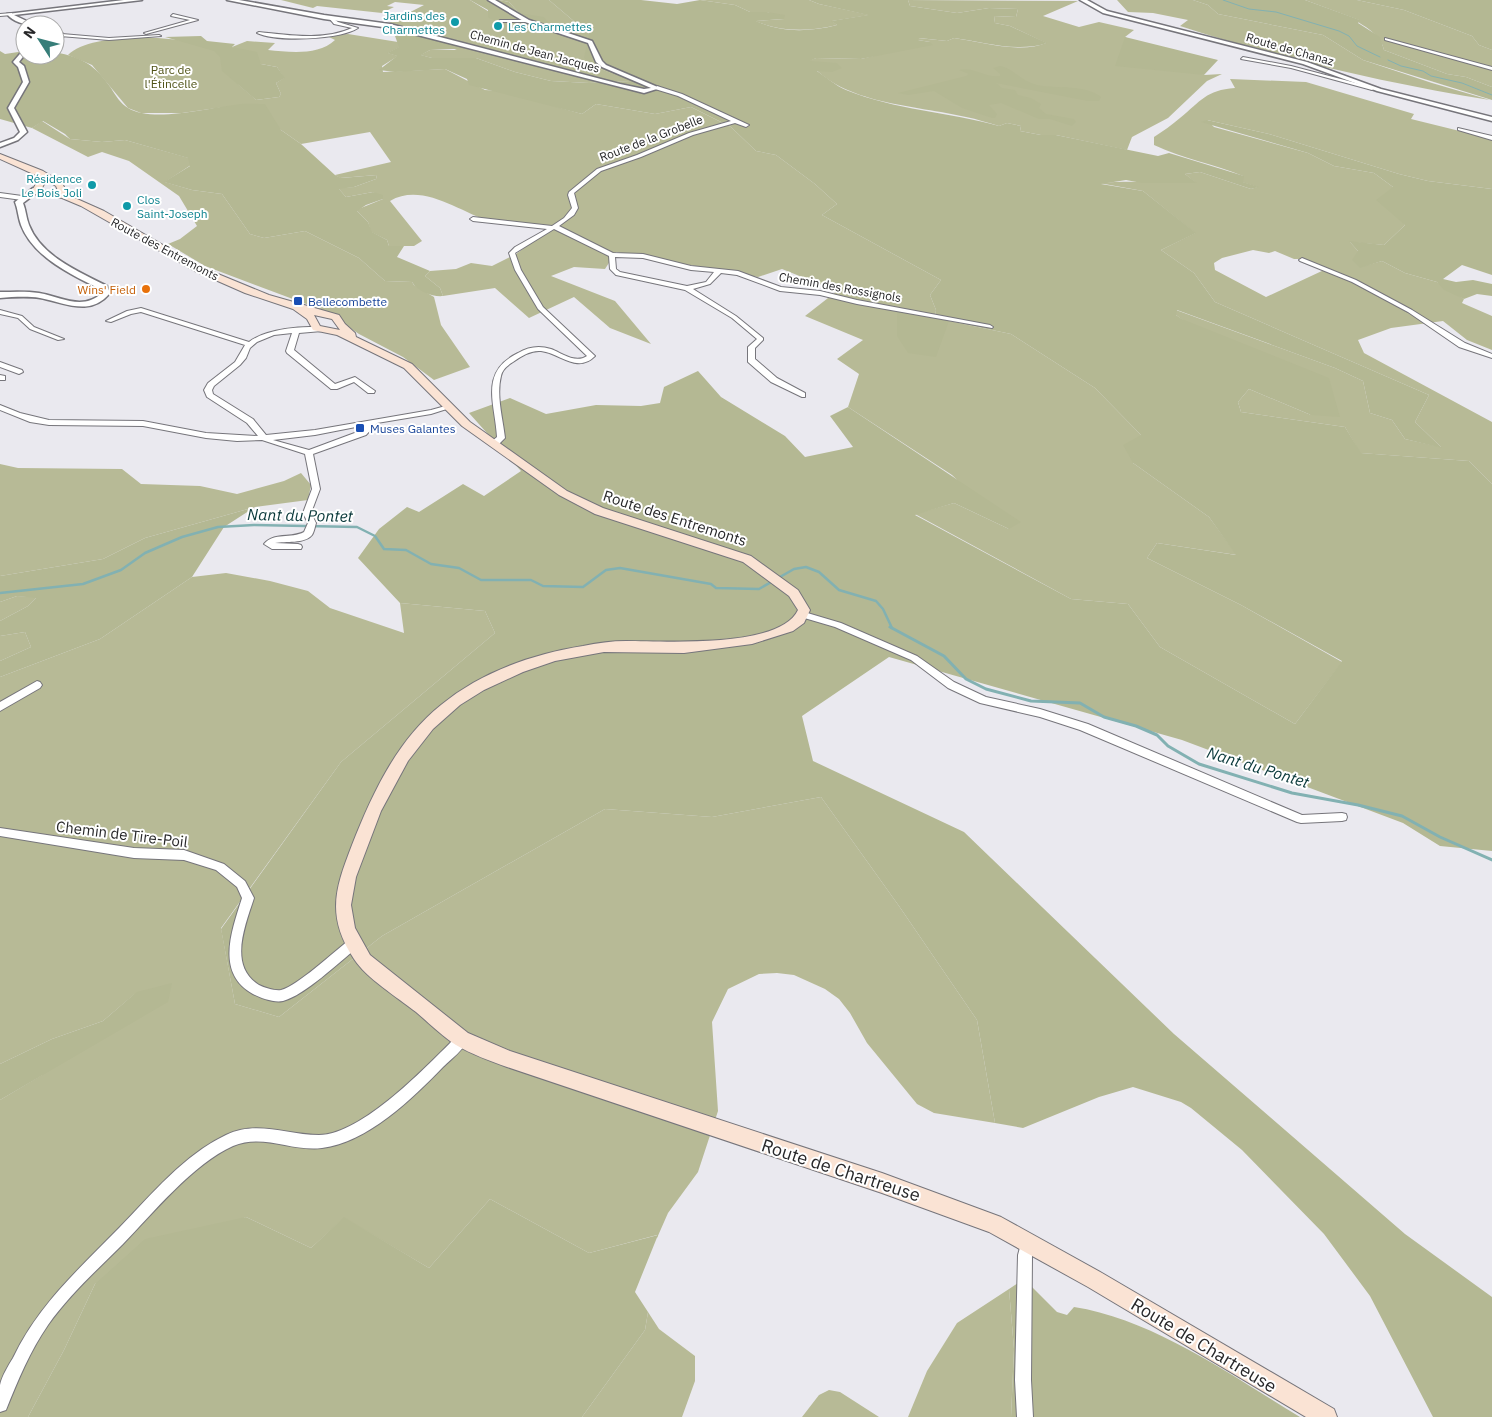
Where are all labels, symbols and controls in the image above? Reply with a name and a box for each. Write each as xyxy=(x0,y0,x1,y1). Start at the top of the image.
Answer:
place label: Jardins des Charmettes xyxy=(382,8,445,37)
north arrow xyxy=(15,15,65,65)
marker: Jardins des Charmettes xyxy=(449,16,461,28)
place label: Les Charmettes xyxy=(508,19,592,34)
marker: Les Charmettes xyxy=(492,20,504,32)
text: N xyxy=(19,23,40,42)
street label: Chemin de Jean Jacques xyxy=(468,26,602,76)
street label: Route de Chanaz xyxy=(1244,29,1336,69)
park label: Parc de l'Étincelle xyxy=(145,62,198,91)
street label: Route de la Grobelle xyxy=(597,111,705,165)
place label: Résidence Le Bois Joli xyxy=(21,171,82,200)
marker: Résidence Le Bois Joli xyxy=(86,179,98,191)
place label: Clos Saint-Joseph xyxy=(137,192,208,221)
marker: Clos Saint-Joseph xyxy=(121,200,133,212)
street label: Route des Entremonts xyxy=(109,214,222,284)
street label: Chemin des Rossignols xyxy=(778,269,903,305)
place label: Wins' Field xyxy=(78,282,136,297)
marker: Wins' Field xyxy=(140,283,152,295)
place label: Bellecombette xyxy=(308,294,387,309)
marker: Bellecombette xyxy=(292,295,304,307)
place label: Muses Galantes xyxy=(370,421,456,436)
marker: Muses Galantes xyxy=(354,422,366,434)
street label: Route des Entremonts xyxy=(601,486,749,550)
water label: Nant du Pontet xyxy=(247,504,354,526)
water label: Nant du Pontet xyxy=(1205,742,1312,792)
street label: Chemin de Tire-Poil xyxy=(55,816,189,852)
street label: Route de Chartreuse xyxy=(759,1133,923,1207)
street label: Route de Chartreuse xyxy=(1127,1292,1281,1398)

